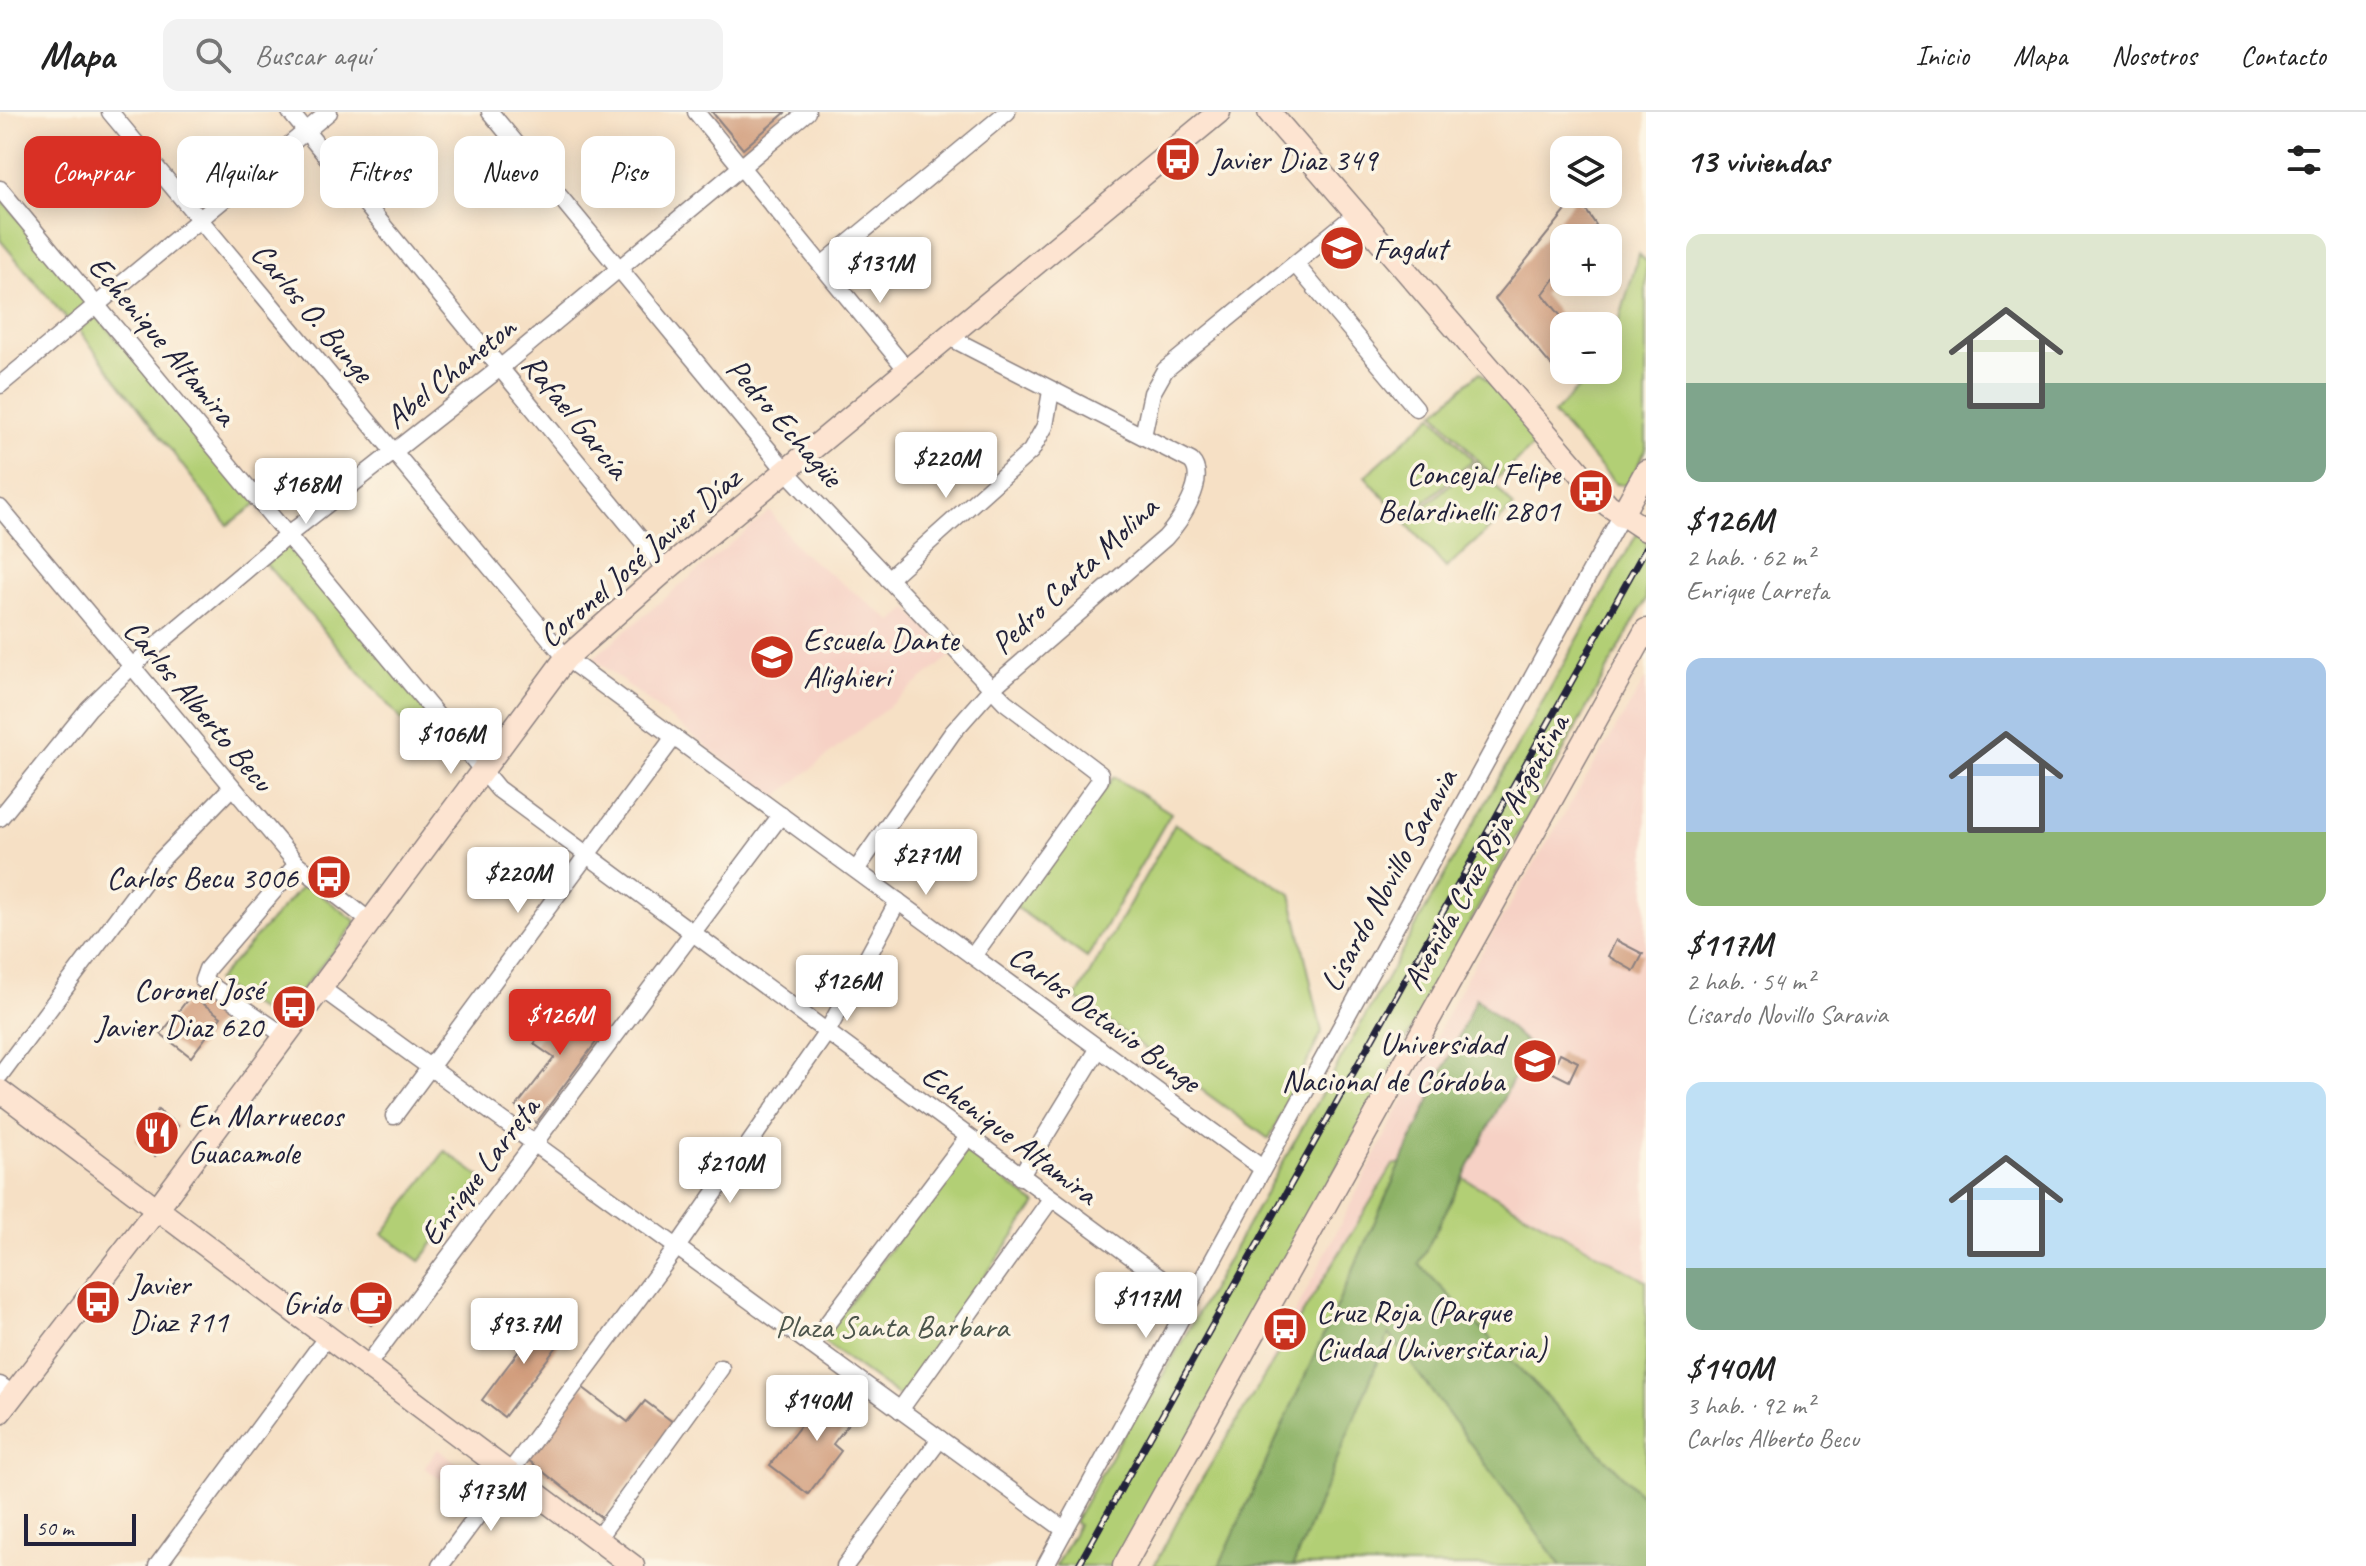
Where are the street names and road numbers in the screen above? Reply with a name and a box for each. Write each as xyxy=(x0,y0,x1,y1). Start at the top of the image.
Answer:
street label: Carlos O. Bunge xyxy=(242,234,385,393)
street label: Echenique Altamira xyxy=(79,247,247,435)
street label: Abel Chaneton xyxy=(376,306,525,438)
street label: Rafael García xyxy=(513,346,640,489)
street label: Pedro Echagüe xyxy=(717,349,854,497)
street label: Coronel José Javier Díaz xyxy=(530,456,752,656)
street label: Pedro Carta Molina xyxy=(982,486,1168,663)
street label: Carlos Alberto Becu xyxy=(114,611,284,802)
street label: Avenida Cruz Roja Argentina xyxy=(1393,705,1580,997)
street label: Lisardo Novillo Saravia xyxy=(1310,760,1467,999)
street label: Carlos Octavio Bunge xyxy=(1001,935,1211,1103)
street label: Echenique Altamira xyxy=(914,1055,1107,1215)
street label: Enrique Larreta xyxy=(410,1087,550,1254)

